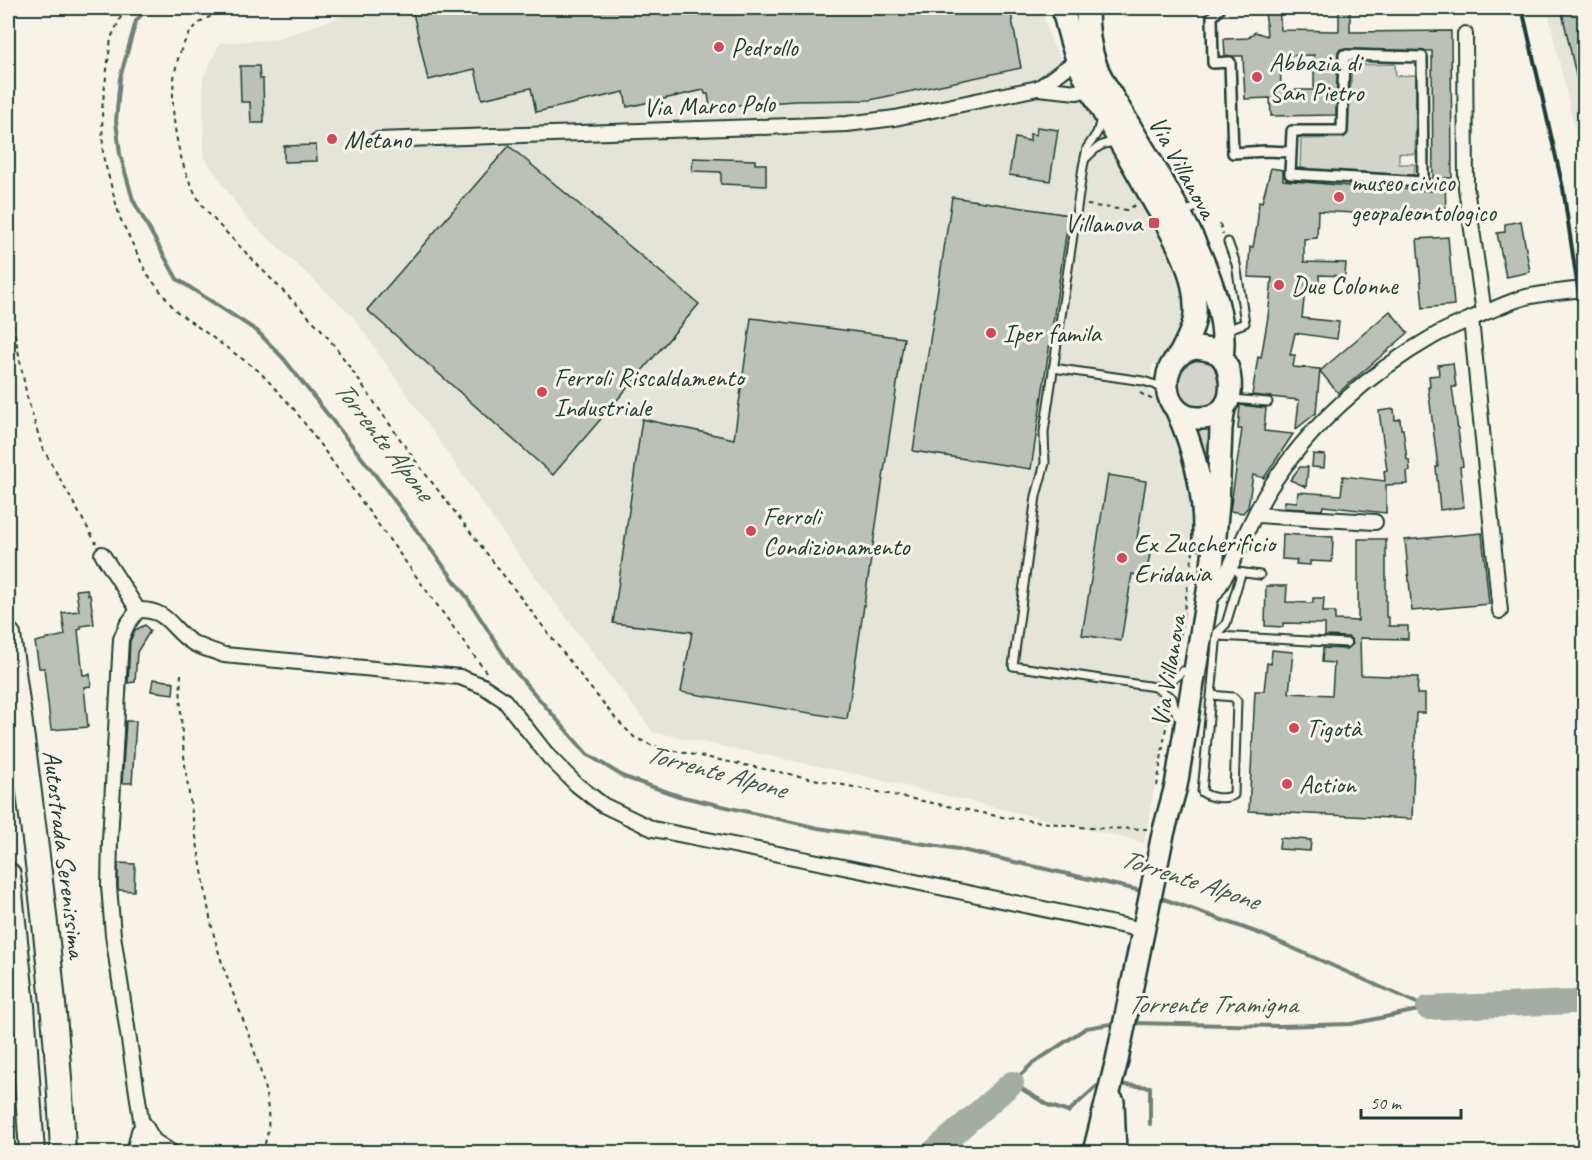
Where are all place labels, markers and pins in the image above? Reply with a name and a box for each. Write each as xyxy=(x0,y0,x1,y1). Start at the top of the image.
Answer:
place label: Pedrollo xyxy=(731,31,800,64)
marker: Pedrollo xyxy=(712,40,726,54)
place label: Abbazia di San Pietro xyxy=(1269,46,1365,109)
marker: Abbazia di San Pietro xyxy=(1250,70,1264,84)
place label: Metano xyxy=(344,123,413,156)
marker: Metano xyxy=(325,132,339,146)
place label: museo civico geopaleontologico xyxy=(1351,166,1498,229)
marker: museo civico geopaleontologico xyxy=(1332,190,1346,204)
place label: Villanova xyxy=(1065,207,1144,240)
marker: Villanova xyxy=(1147,216,1161,230)
place label: Due Colonne xyxy=(1291,269,1399,302)
marker: Due Colonne xyxy=(1272,278,1286,292)
place label: Iper famila xyxy=(1003,317,1102,350)
marker: Iper famila xyxy=(984,326,998,340)
place label: Ferroli Riscaldamento Industriale xyxy=(554,361,746,424)
marker: Ferroli Riscaldamento Industriale xyxy=(535,385,549,399)
place label: Ferroli Condizionamento xyxy=(763,500,911,563)
marker: Ferroli Condizionamento xyxy=(744,524,758,538)
place label: Ex Zuccherificio Eridania xyxy=(1134,527,1278,590)
marker: Ex Zuccherificio Eridania xyxy=(1115,551,1129,565)
place label: Tigotà xyxy=(1306,712,1363,745)
marker: Tigotà xyxy=(1287,721,1301,735)
place label: Action xyxy=(1299,768,1357,801)
marker: Action xyxy=(1280,777,1294,791)

